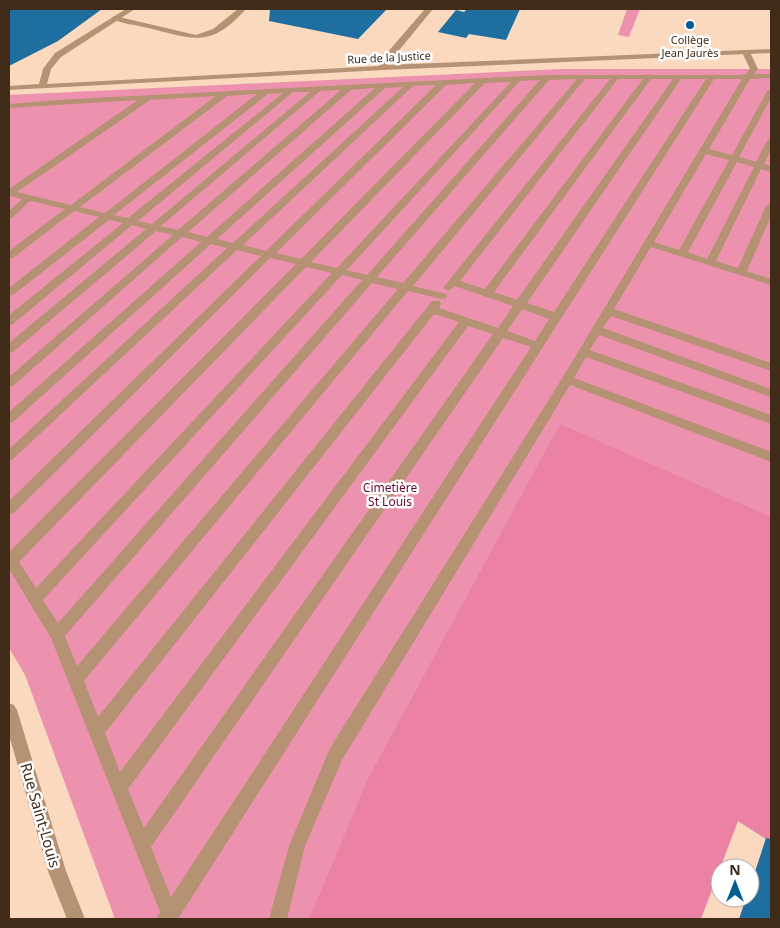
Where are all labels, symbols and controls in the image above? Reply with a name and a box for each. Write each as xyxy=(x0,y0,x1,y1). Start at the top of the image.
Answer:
marker: Collège Jean Jaurès xyxy=(684,19,696,31)
place label: Collège Jean Jaurès xyxy=(661,32,718,60)
street label: Rue de la Justice xyxy=(347,47,431,67)
park label: Cimetière St Louis xyxy=(363,479,417,510)
street label: Rue Saint-Louis xyxy=(16,760,66,870)
north arrow xyxy=(710,858,760,908)
text: N xyxy=(729,860,741,879)

